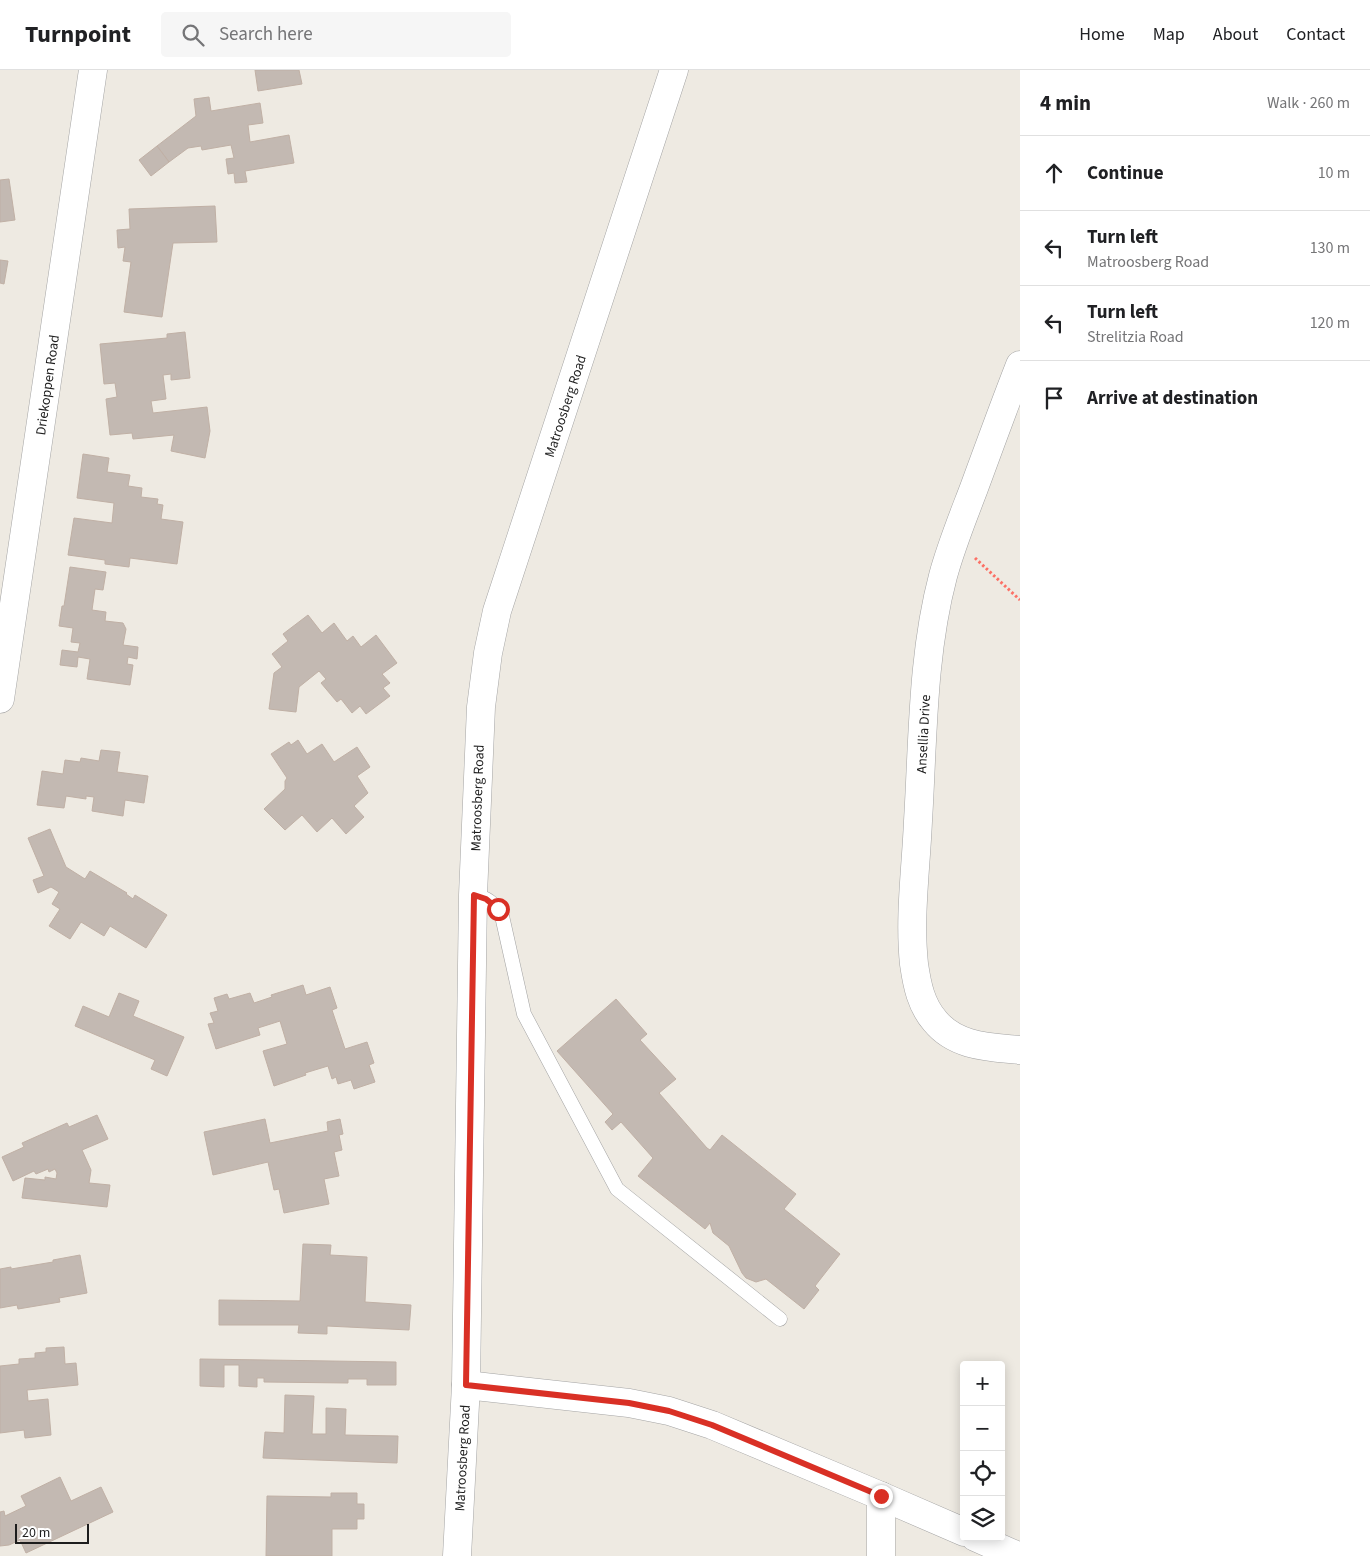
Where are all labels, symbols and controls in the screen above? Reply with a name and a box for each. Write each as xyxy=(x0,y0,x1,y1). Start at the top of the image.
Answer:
search box xyxy=(161,12,511,57)
text: Turnpoint xyxy=(25,17,131,52)
icon: search xyxy=(179,21,207,49)
text: Search here xyxy=(219,21,313,48)
text: Home xyxy=(1079,22,1125,47)
text: Map xyxy=(1153,22,1185,47)
text: About xyxy=(1213,22,1258,47)
text: Contact xyxy=(1286,22,1345,47)
text: 4 min xyxy=(1040,88,1091,118)
text: Walk · 260 m xyxy=(1267,92,1350,114)
icon: ahead xyxy=(1040,159,1068,187)
text: Continue xyxy=(1087,160,1164,187)
text: 10 m xyxy=(1318,162,1350,184)
text: Turn left xyxy=(1087,224,1158,251)
icon: left xyxy=(1040,234,1068,262)
text: 130 m xyxy=(1310,237,1350,259)
text: Matroosberg Road xyxy=(1087,251,1209,273)
text: Turn left xyxy=(1087,299,1158,326)
icon: left xyxy=(1040,309,1068,337)
text: 120 m xyxy=(1310,312,1350,334)
text: Strelitzia Road xyxy=(1087,326,1184,348)
street label: Driekoppen Road xyxy=(31,334,65,437)
street label: Matroosberg Road xyxy=(540,352,592,460)
icon: arrive xyxy=(1040,384,1068,412)
text: Arrive at destination xyxy=(1087,385,1258,412)
street label: Ansellia Drive xyxy=(912,694,936,774)
street label: Matroosberg Road xyxy=(466,744,490,852)
route start xyxy=(487,898,510,921)
map controls xyxy=(960,1361,1005,1541)
button: + xyxy=(960,1361,1005,1406)
street label: Matroosberg Road xyxy=(450,1404,476,1512)
button: − xyxy=(960,1406,1005,1451)
button: locate xyxy=(960,1451,1005,1496)
route end xyxy=(870,1485,893,1508)
button: layers xyxy=(960,1496,1005,1541)
scale bar xyxy=(15,1521,89,1544)
text: 20 m xyxy=(22,1523,50,1543)

